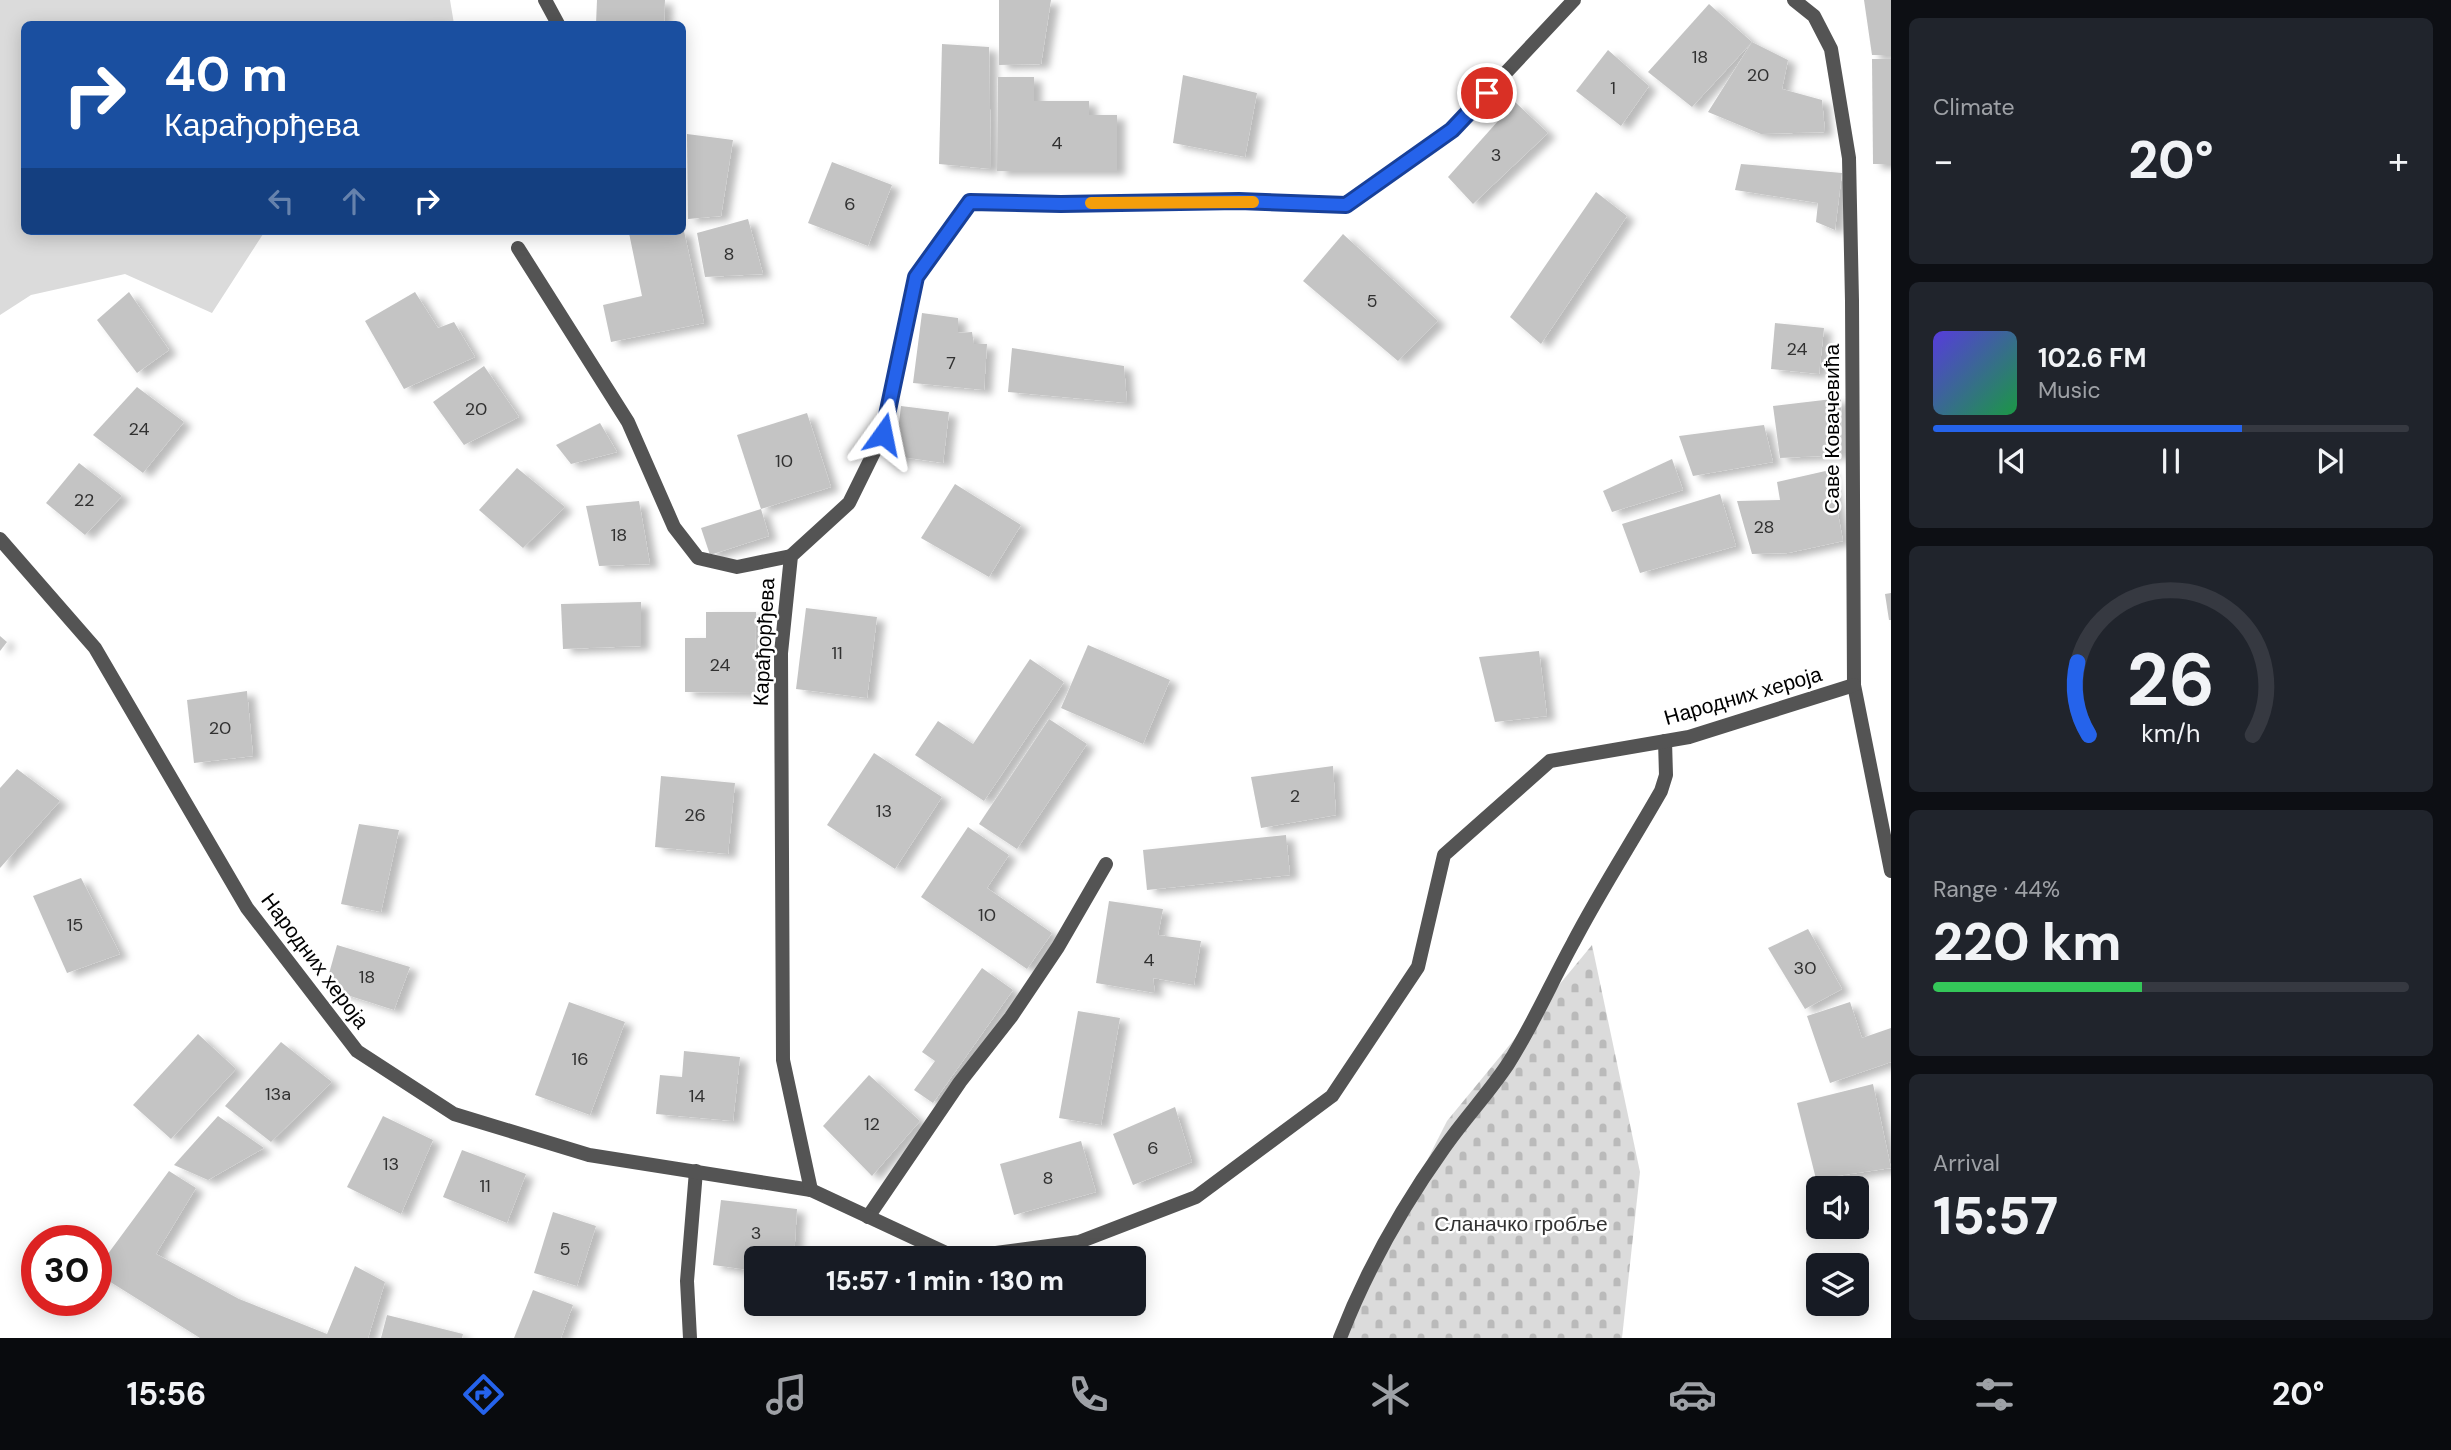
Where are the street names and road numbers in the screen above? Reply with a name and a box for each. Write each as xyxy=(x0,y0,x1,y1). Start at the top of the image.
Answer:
street label: Саве Ковачевића xyxy=(1818,344,1846,514)
street label: Карађорђева xyxy=(747,577,781,707)
street label: Народних хероја xyxy=(1661,660,1826,732)
street label: Народних хероја xyxy=(255,887,375,1035)

